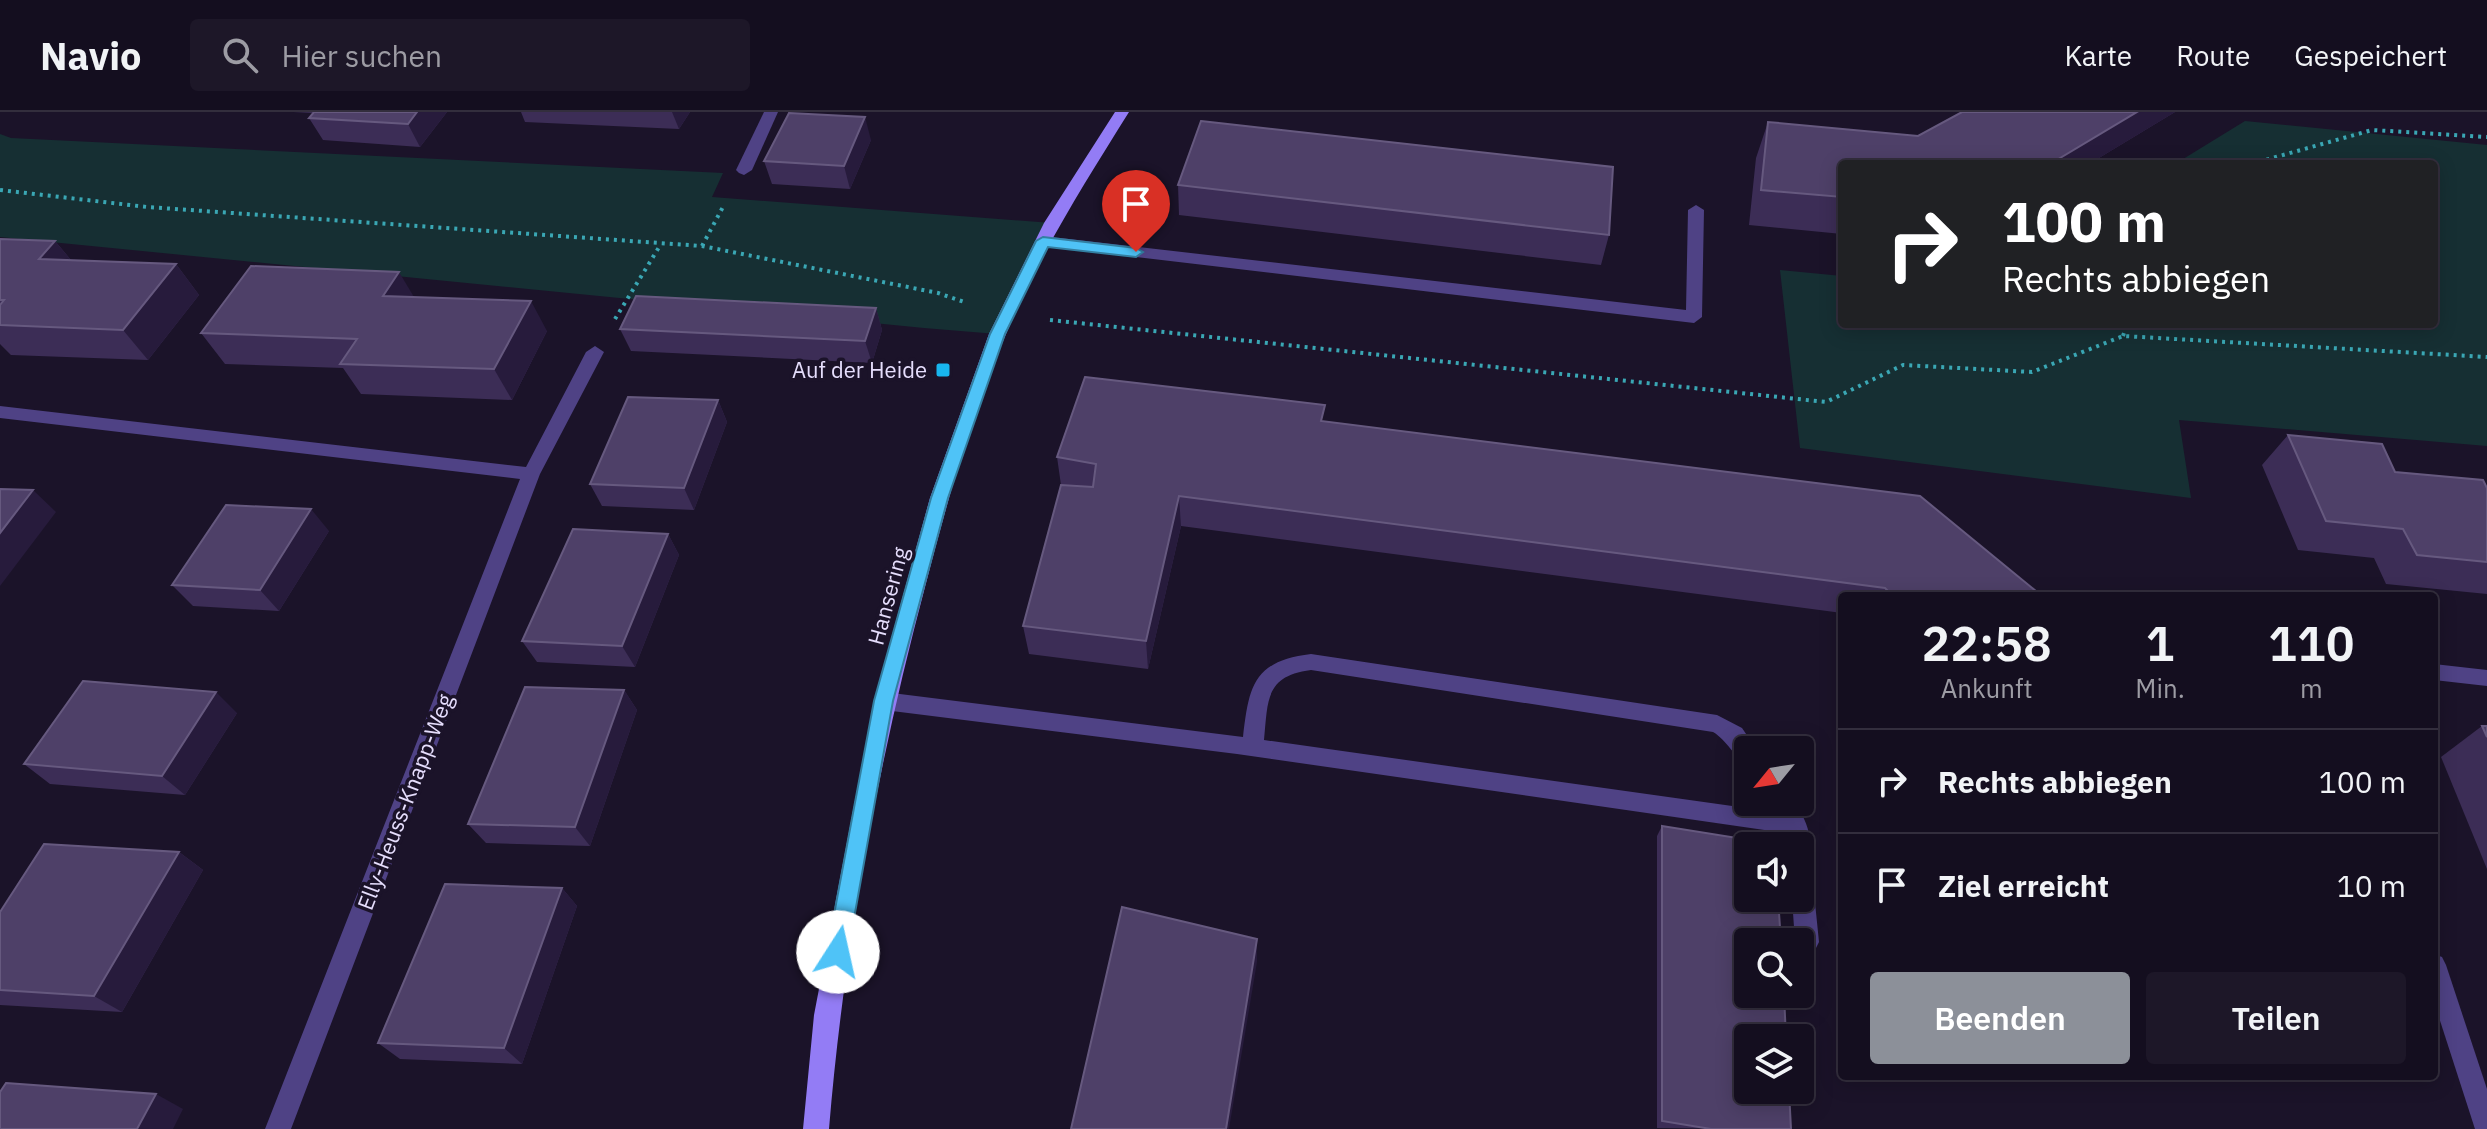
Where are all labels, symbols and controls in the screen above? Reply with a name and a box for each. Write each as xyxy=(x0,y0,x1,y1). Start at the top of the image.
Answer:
search box xyxy=(190,19,750,91)
text: Navio xyxy=(40,31,142,80)
icon: search xyxy=(218,33,262,77)
text: Hier suchen xyxy=(282,36,442,75)
text: Karte xyxy=(2064,37,2132,74)
text: Route xyxy=(2176,37,2250,74)
text: Gespeichert xyxy=(2294,37,2447,74)
pin xyxy=(1102,170,1170,252)
icon: arrive xyxy=(1114,182,1158,226)
text: 100 m xyxy=(2002,185,2166,257)
icon: right xyxy=(1870,192,1974,296)
text: Rechts abbiegen xyxy=(2002,255,2270,302)
place label: Auf der Heide xyxy=(792,355,927,384)
marker: Auf der Heide xyxy=(934,361,952,379)
street label: Hansering xyxy=(861,543,915,648)
text: 22:58 xyxy=(1921,612,2052,674)
text: 1 xyxy=(2146,612,2174,674)
text: 110 xyxy=(2268,612,2355,674)
text: Ankunft xyxy=(1941,671,2033,705)
text: Min. xyxy=(2135,671,2185,705)
text: m xyxy=(2300,671,2323,705)
street label: Elly-Heuss-Knapp-Weg xyxy=(350,689,459,914)
north arrow xyxy=(1734,736,1814,816)
map controls xyxy=(1734,736,1814,1104)
icon: right xyxy=(1870,759,1914,803)
text: Rechts abbiegen xyxy=(1938,762,2172,801)
text: 100 m xyxy=(2319,762,2406,801)
button: sound xyxy=(1734,832,1814,912)
icon: arrive xyxy=(1870,863,1914,907)
text: Ziel erreicht xyxy=(1938,866,2109,905)
text: 10 m xyxy=(2337,866,2406,905)
position arrow xyxy=(796,910,880,994)
button: search xyxy=(1734,928,1814,1008)
button: Beenden xyxy=(1870,972,2130,1064)
button: Teilen xyxy=(2146,972,2406,1064)
button: layers xyxy=(1734,1024,1814,1104)

